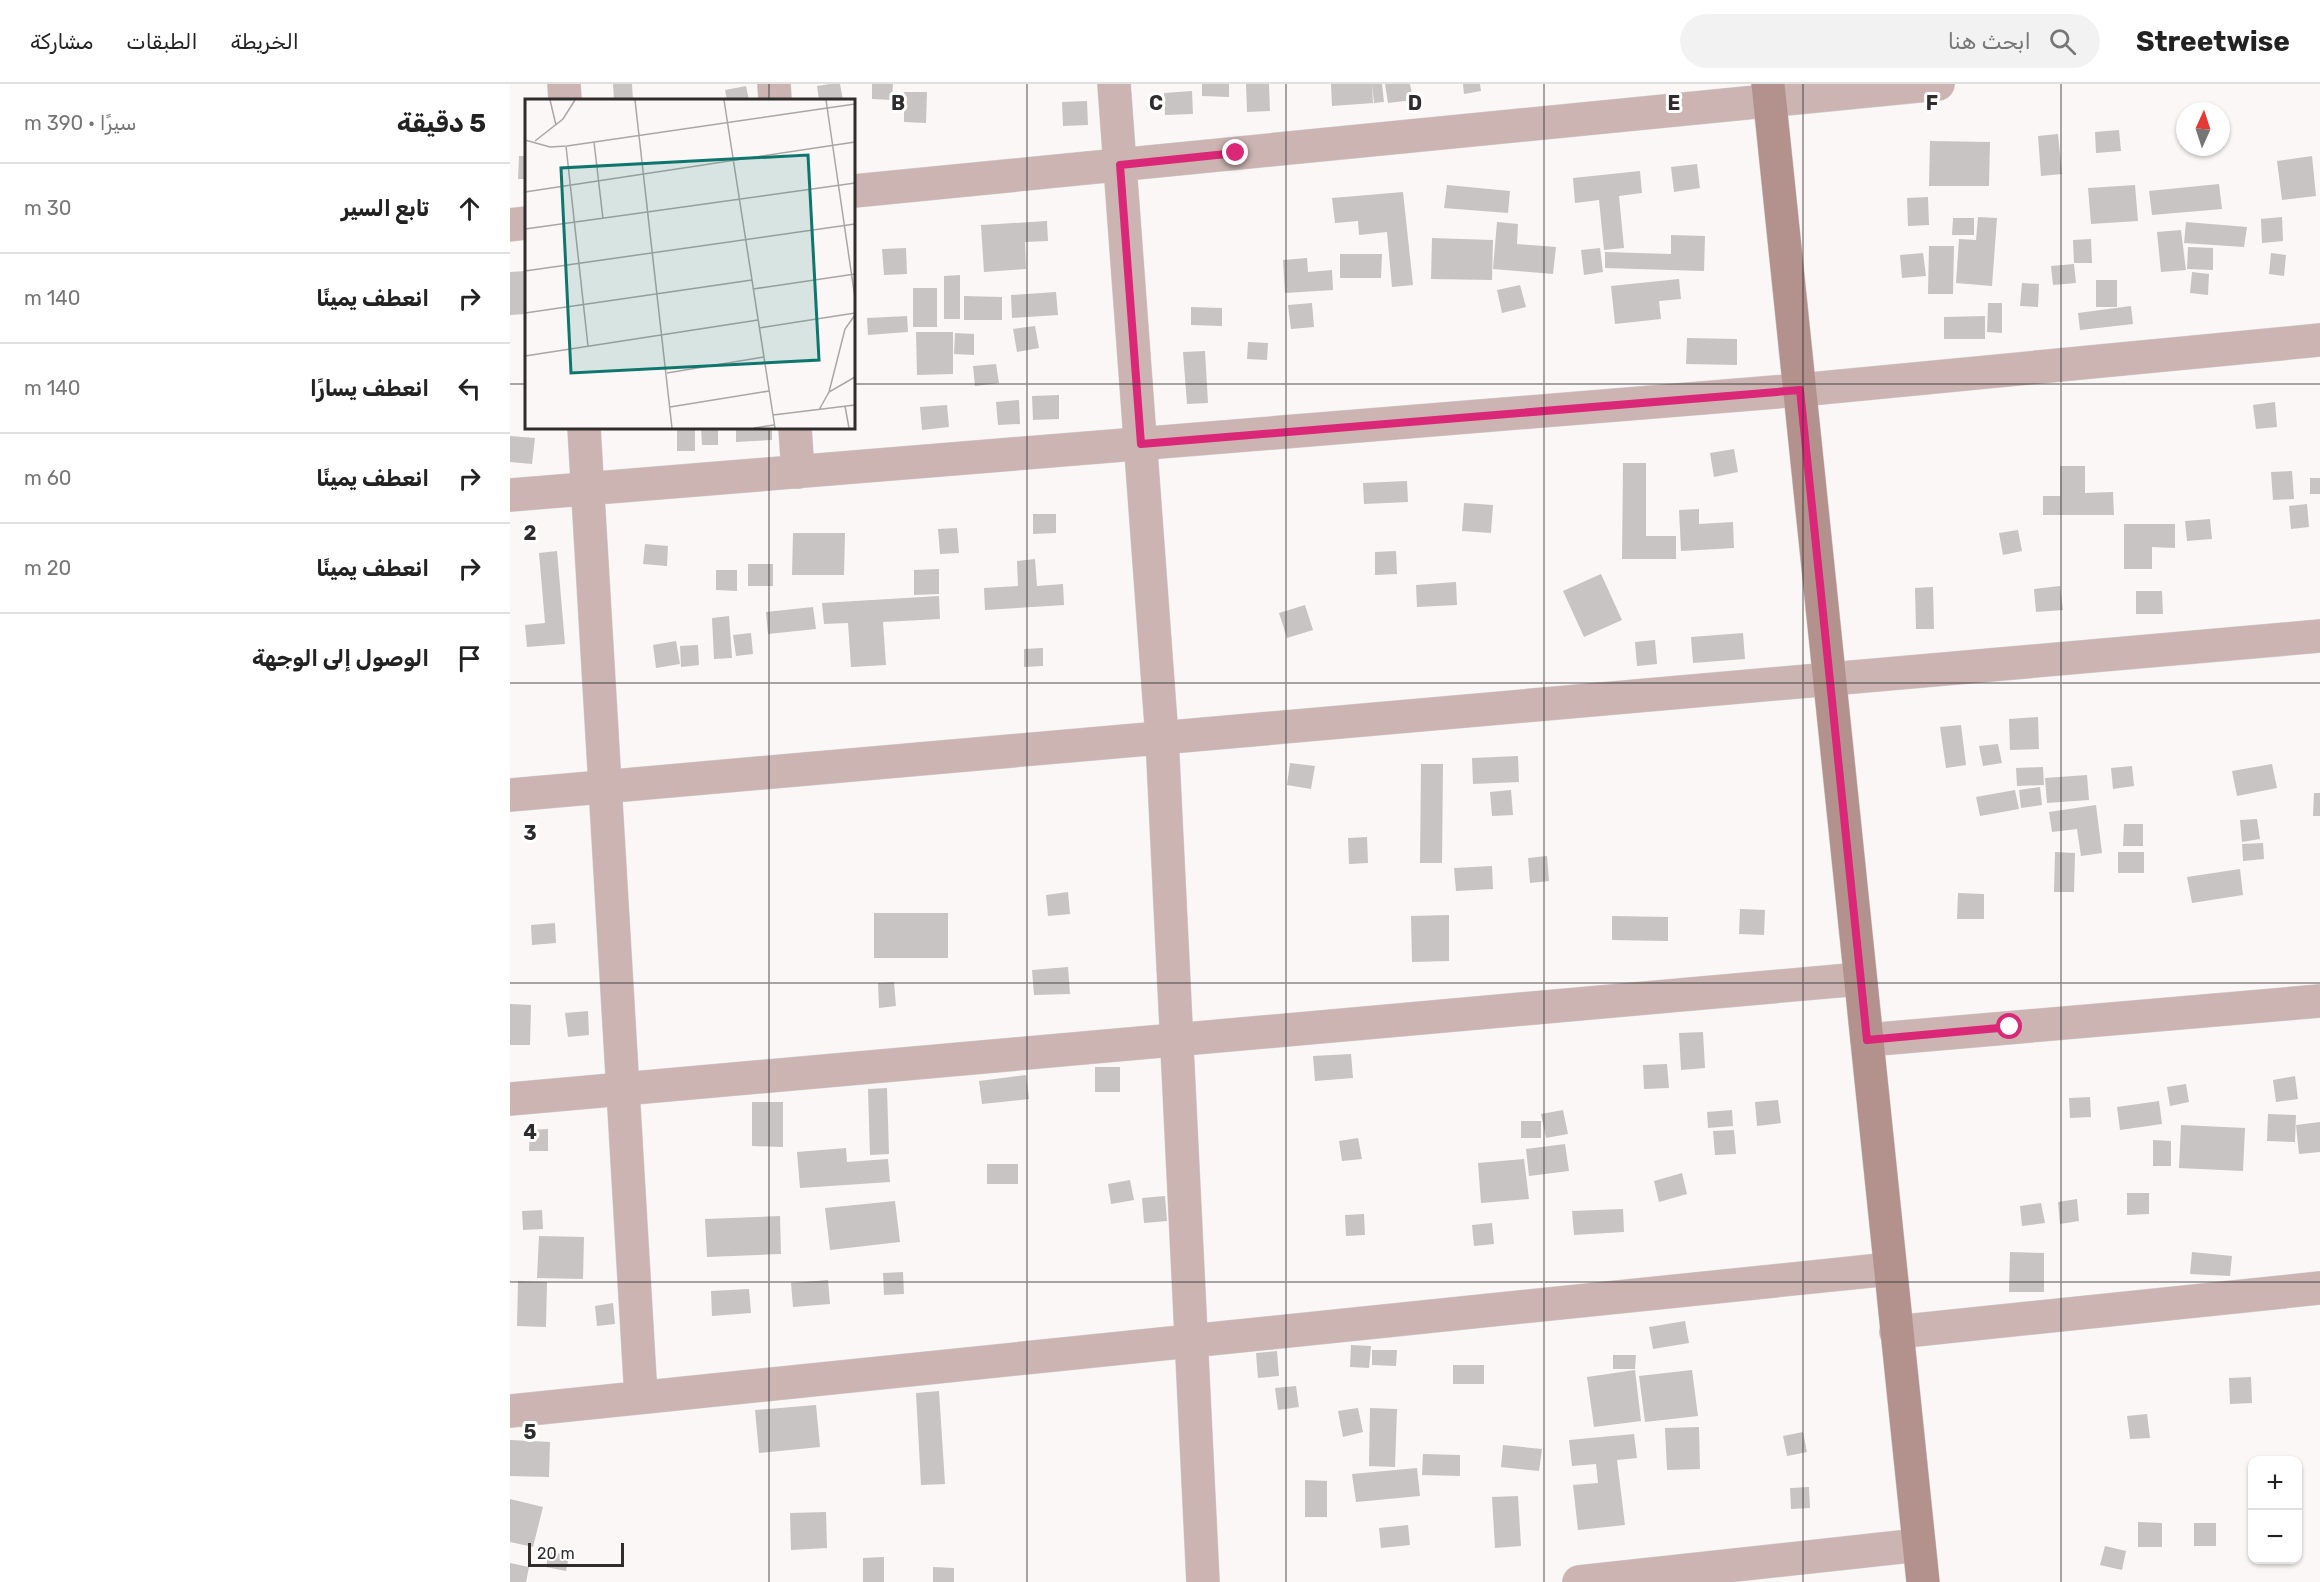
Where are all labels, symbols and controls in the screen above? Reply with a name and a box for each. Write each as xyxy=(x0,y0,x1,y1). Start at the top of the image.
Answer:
search box xyxy=(1680,14,2100,68)
icon: search xyxy=(2046,25,2079,58)
text: Streetwise xyxy=(2136,25,2290,58)
text: ابحث هنا xyxy=(1948,28,2031,55)
text: مشاركة xyxy=(30,29,93,54)
text: الطبقات xyxy=(126,29,198,54)
text: الخريطة xyxy=(231,29,299,54)
text: B xyxy=(891,91,905,115)
text: C xyxy=(1149,91,1163,115)
text: D xyxy=(1408,91,1422,115)
text: E xyxy=(1668,91,1680,115)
text: F xyxy=(1926,91,1938,115)
inset map xyxy=(525,99,855,429)
north arrow xyxy=(2176,102,2230,156)
text: 5 دقيقة xyxy=(397,108,486,139)
text: سيرًا · 390 m xyxy=(24,111,137,135)
route end xyxy=(1222,139,1248,165)
icon: ahead xyxy=(453,192,486,225)
text: تابع السير xyxy=(341,195,429,222)
text: 30 m xyxy=(24,196,71,220)
icon: right xyxy=(453,282,486,315)
text: انعطف يمينًا xyxy=(316,285,429,312)
text: 140 m xyxy=(24,286,80,310)
icon: left xyxy=(453,372,486,405)
text: انعطف يسارًا xyxy=(310,375,429,402)
text: 140 m xyxy=(24,376,80,400)
icon: right xyxy=(453,462,486,495)
text: انعطف يمينًا xyxy=(316,465,429,492)
text: 60 m xyxy=(24,466,71,490)
text: 2 xyxy=(524,521,537,545)
icon: right xyxy=(453,552,486,585)
text: انعطف يمينًا xyxy=(316,555,429,582)
text: 20 m xyxy=(24,556,71,580)
icon: arrive xyxy=(453,642,486,675)
text: الوصول إلى الوجهة xyxy=(252,645,429,672)
text: 3 xyxy=(523,821,537,845)
route start xyxy=(1996,1013,2022,1039)
text: 4 xyxy=(523,1120,537,1144)
text: 5 xyxy=(524,1420,537,1444)
map controls xyxy=(2248,1456,2302,1564)
button: + xyxy=(2248,1456,2302,1510)
button: − xyxy=(2248,1510,2302,1564)
scale bar xyxy=(528,1540,624,1568)
text: 20 m xyxy=(537,1544,575,1563)

